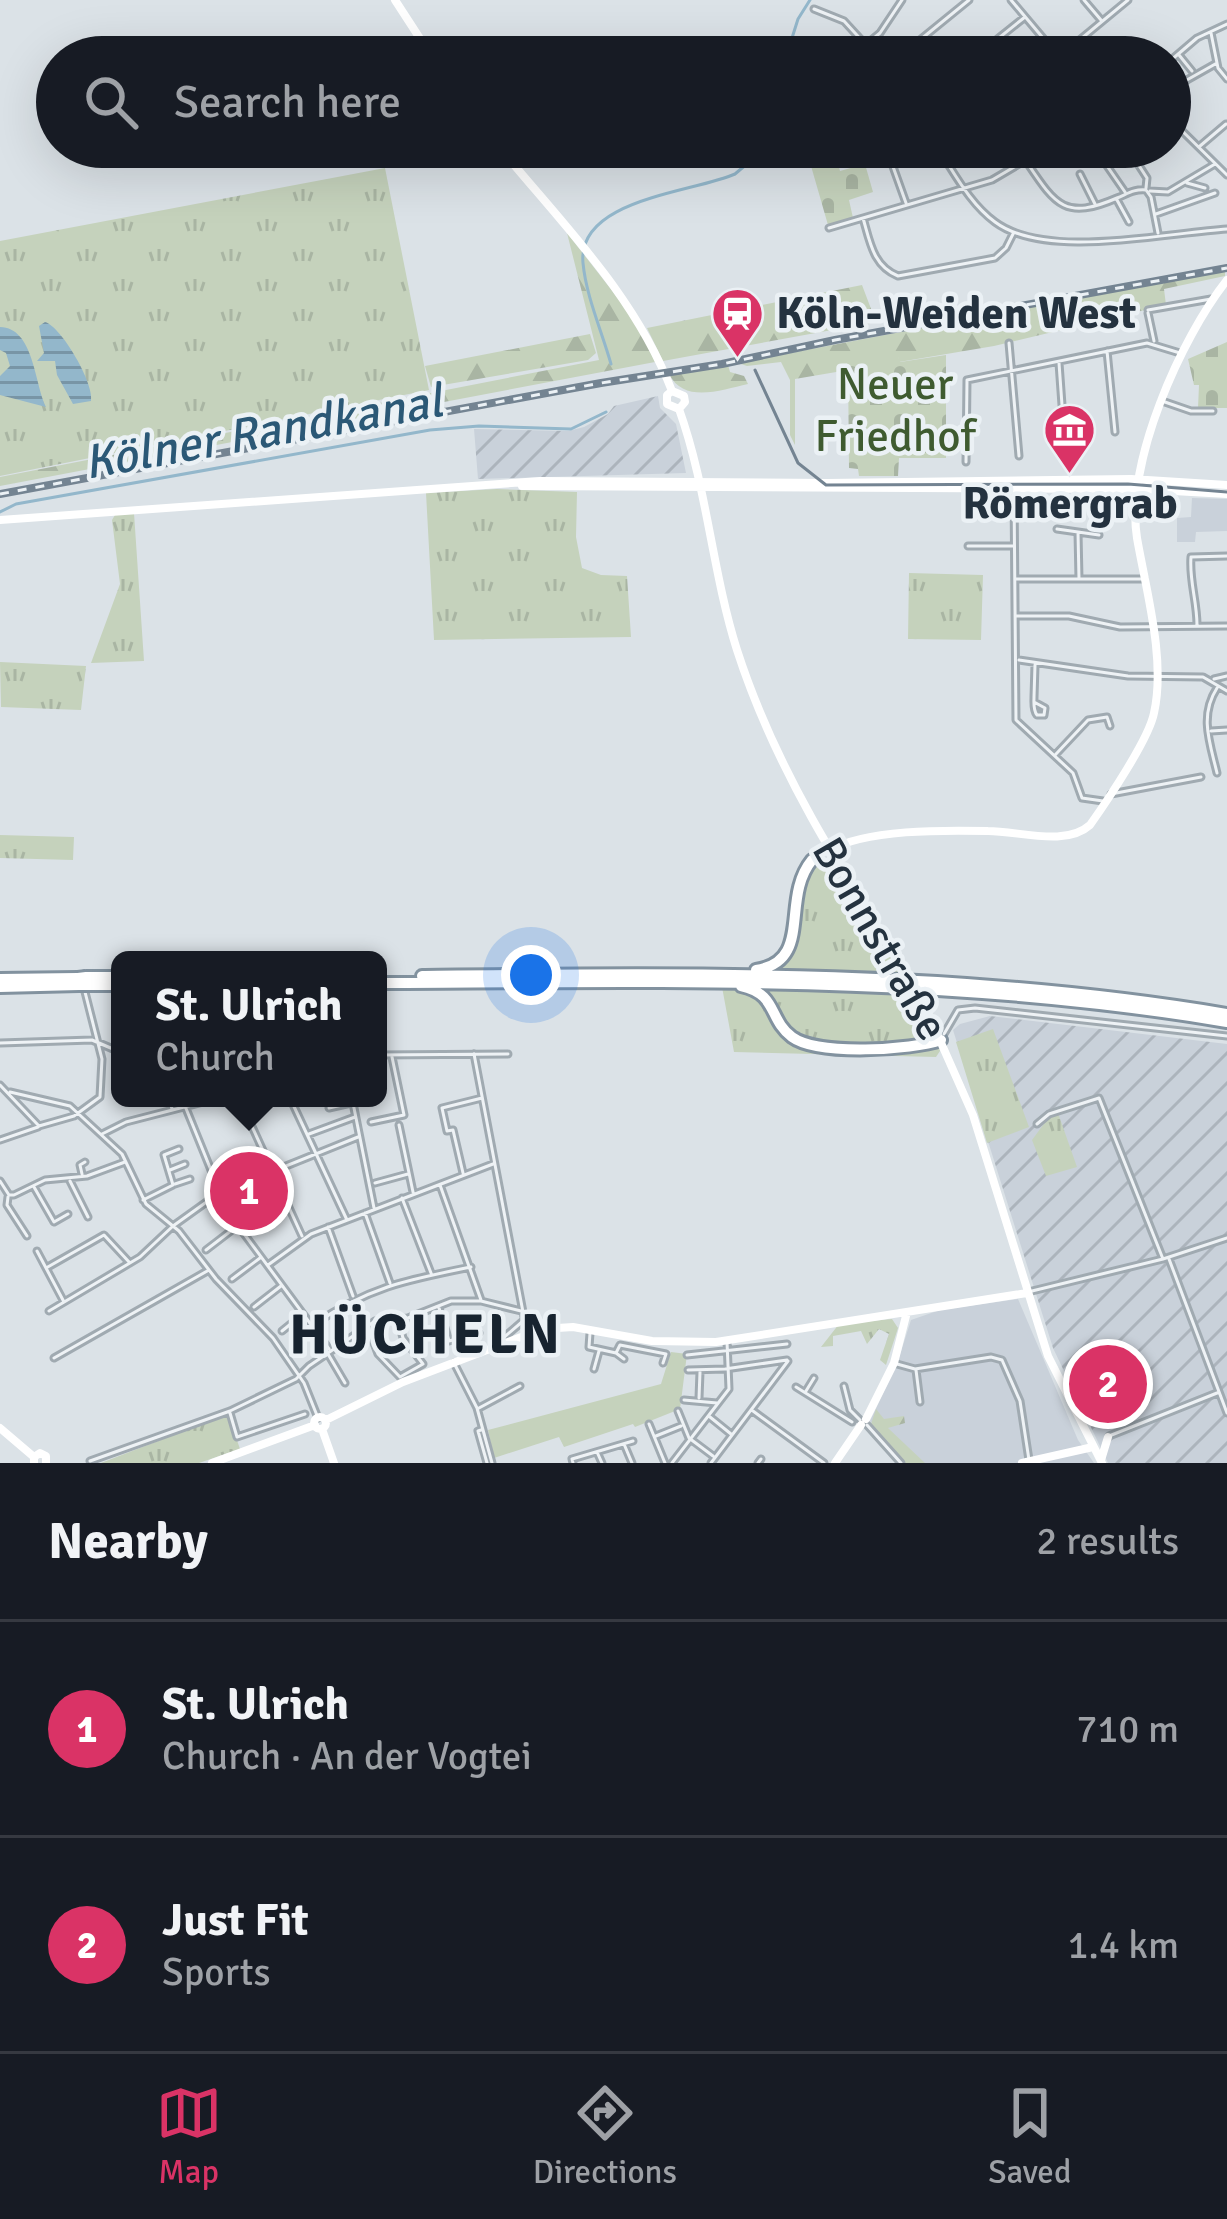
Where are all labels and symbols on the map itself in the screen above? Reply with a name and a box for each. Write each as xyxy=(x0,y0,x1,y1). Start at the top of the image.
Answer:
station icon: Köln-Weiden West xyxy=(709,285,765,359)
place label: Köln-Weiden West xyxy=(776,286,1137,341)
park label: Neuer Friedhof xyxy=(814,357,977,464)
water label: Kölner Randkanal xyxy=(79,371,450,493)
museum icon: Römergrab xyxy=(1042,401,1098,475)
place label: Römergrab xyxy=(962,476,1178,531)
street label: Bonnstraße xyxy=(800,828,960,1050)
your location xyxy=(501,945,561,1005)
pin: 1 xyxy=(210,1146,288,1236)
district label: HÜCHELN xyxy=(289,1299,563,1370)
pin: 2 xyxy=(1069,1339,1147,1429)

